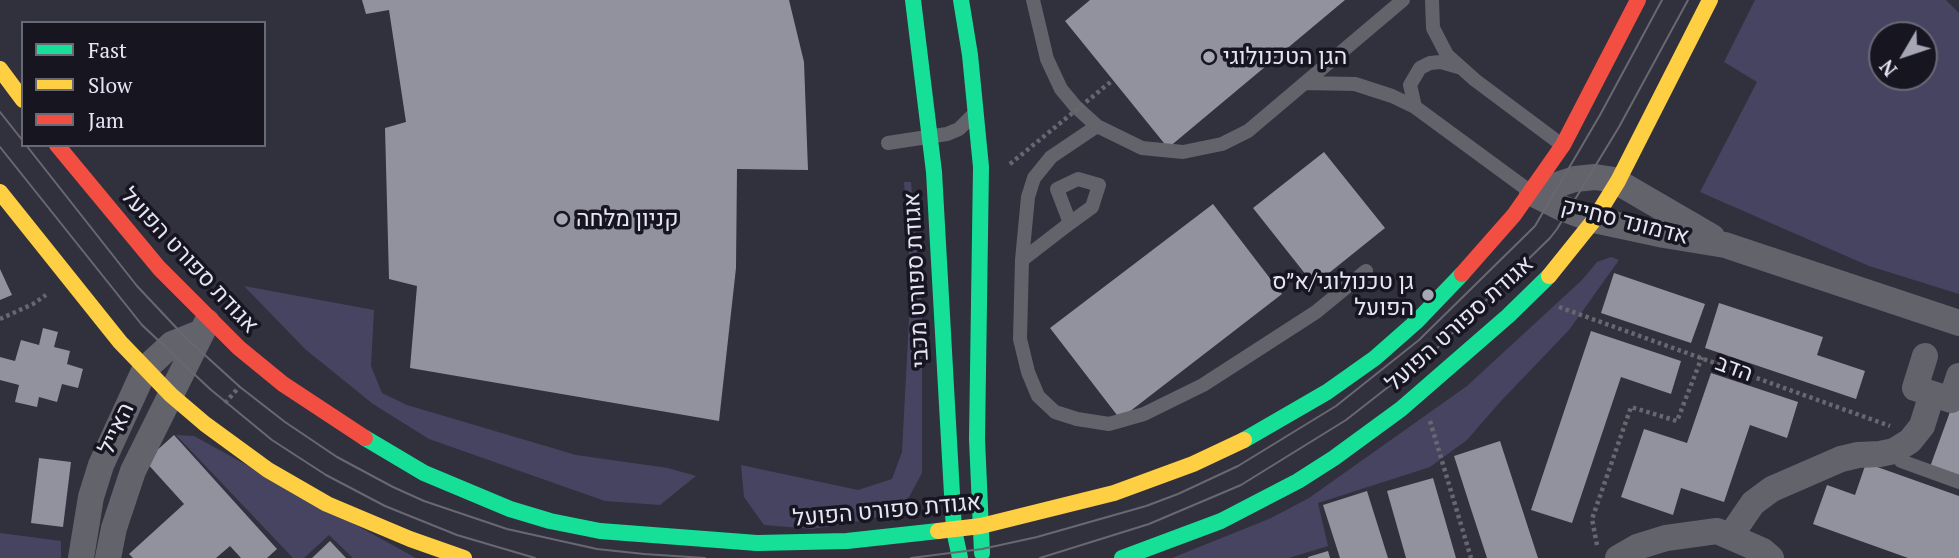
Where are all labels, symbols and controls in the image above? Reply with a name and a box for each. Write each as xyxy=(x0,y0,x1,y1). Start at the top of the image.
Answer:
legend xyxy=(21,21,266,147)
north arrow xyxy=(1868,21,1938,91)
text: Fast xyxy=(88,36,127,64)
place label: הגן הטכנולוגי xyxy=(1223,43,1347,71)
marker: הגן הטכנולוגי xyxy=(1201,49,1217,65)
text: N xyxy=(1874,55,1902,82)
text: Slow xyxy=(88,71,132,99)
text: Jam xyxy=(88,106,124,134)
street label: אגודת ספורט הפועל xyxy=(114,182,264,340)
street label: אגודת ספורט מכבי xyxy=(899,192,935,368)
street label: אדמונד סחייק xyxy=(1558,193,1692,251)
place label: קניון מלחה xyxy=(576,205,678,233)
marker: קניון מלחה xyxy=(554,211,570,227)
street label: אגודת ספורט הפועל xyxy=(1380,250,1540,398)
place label: גן טכנולוגי/א״ס הפועל xyxy=(1272,268,1414,322)
marker: גן טכנולוגי/א״ס הפועל xyxy=(1420,287,1436,303)
street label: הדב xyxy=(1712,350,1756,388)
street label: האייל xyxy=(93,399,141,459)
street label: אגודת ספורט הפועל xyxy=(792,489,982,533)

